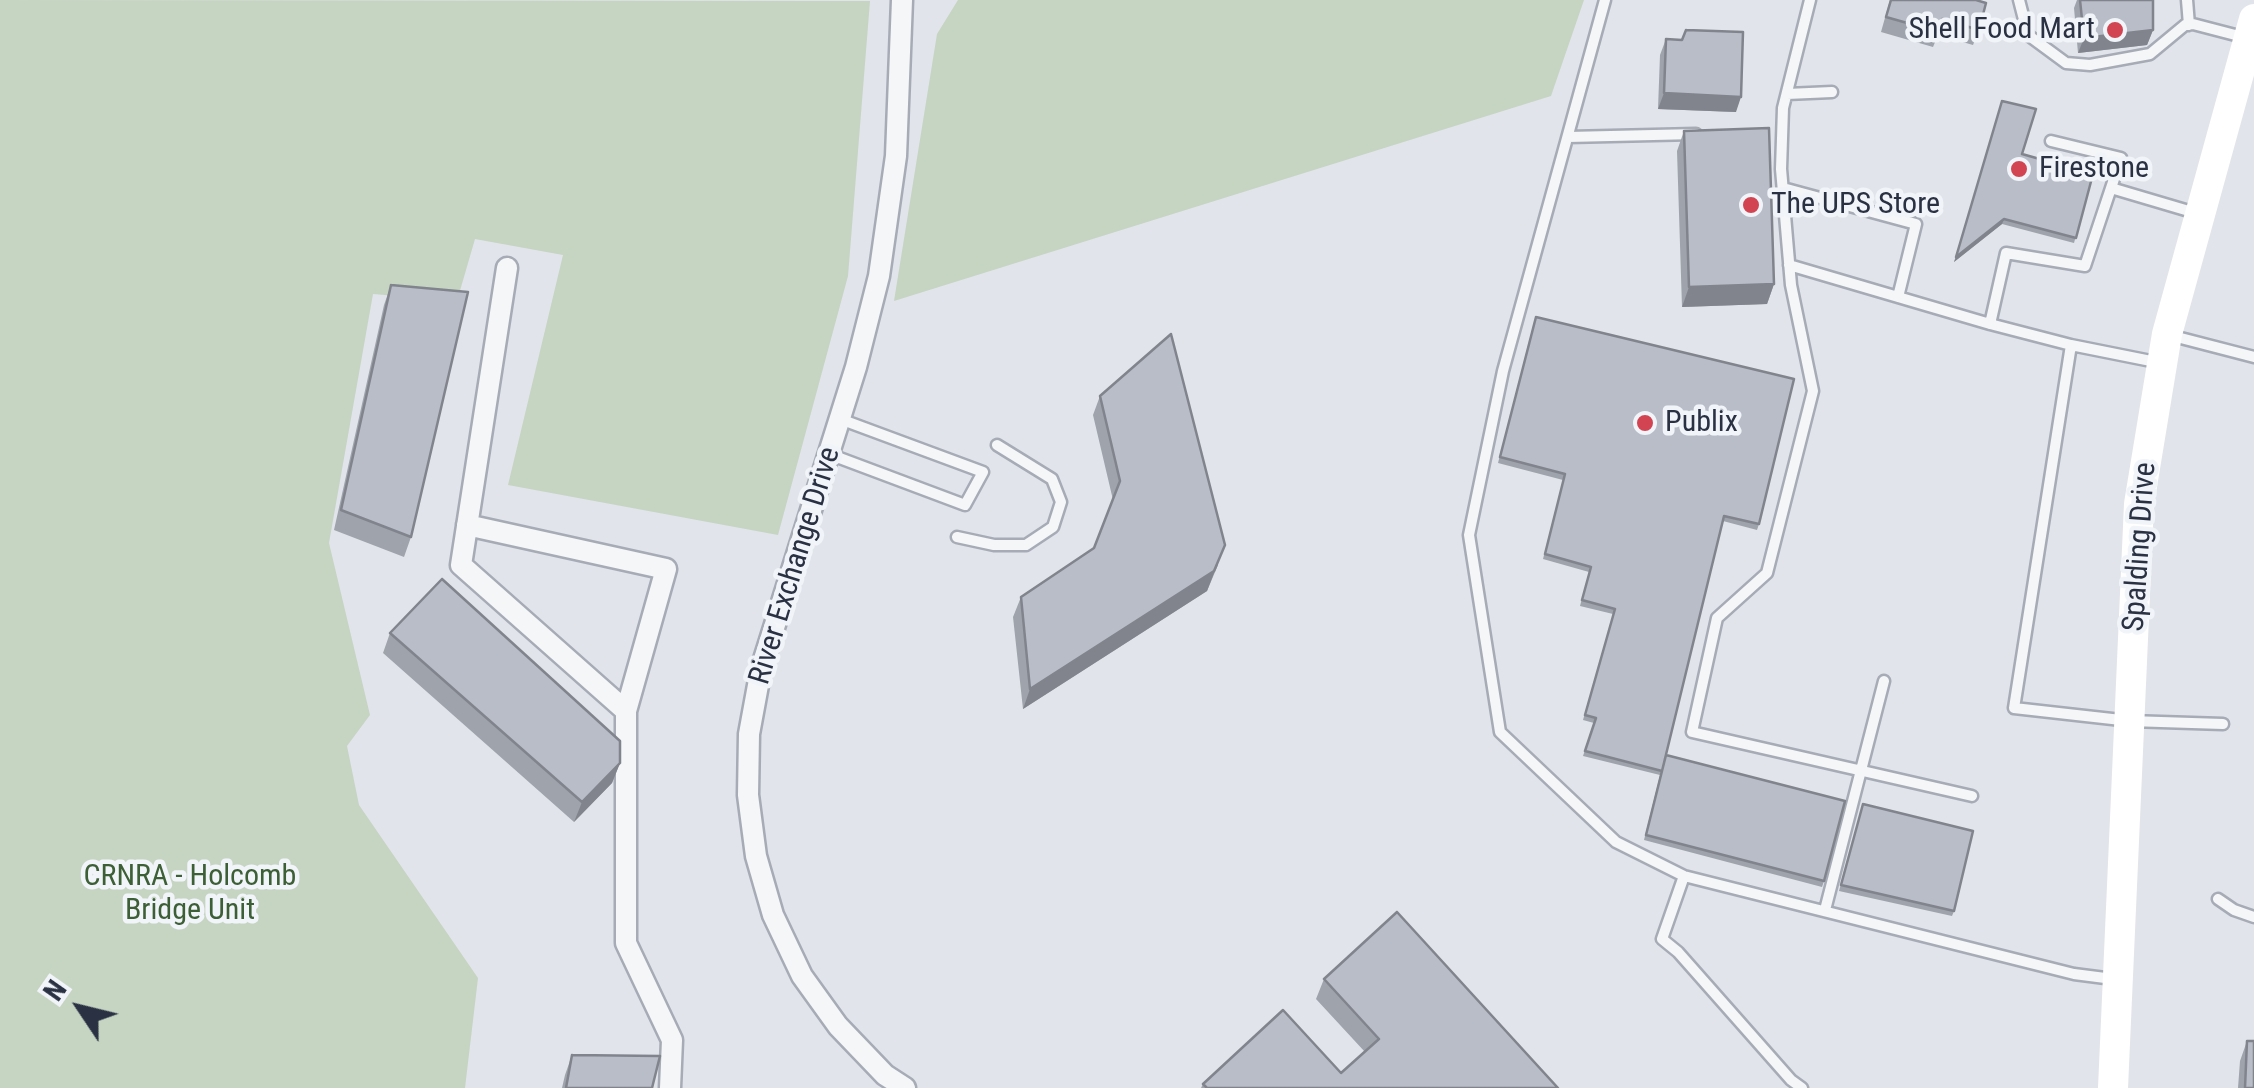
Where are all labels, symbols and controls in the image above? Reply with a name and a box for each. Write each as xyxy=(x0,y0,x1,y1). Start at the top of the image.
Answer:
place label: Shell Food Mart xyxy=(1908,12,2095,48)
marker: Shell Food Mart xyxy=(2104,19,2126,41)
place label: Firestone xyxy=(2039,151,2149,187)
marker: Firestone xyxy=(2008,158,2030,180)
place label: The UPS Store xyxy=(1771,187,1940,223)
marker: The UPS Store xyxy=(1740,194,1762,216)
place label: Publix xyxy=(1665,405,1738,441)
marker: Publix xyxy=(1634,412,1656,434)
street label: River Exchange Drive xyxy=(743,443,849,689)
street label: Spalding Drive xyxy=(2117,461,2165,633)
park label: CRNRA - Holcomb Bridge Unit xyxy=(84,859,296,930)
north arrow xyxy=(30,958,130,1058)
text: N xyxy=(37,974,73,1007)

